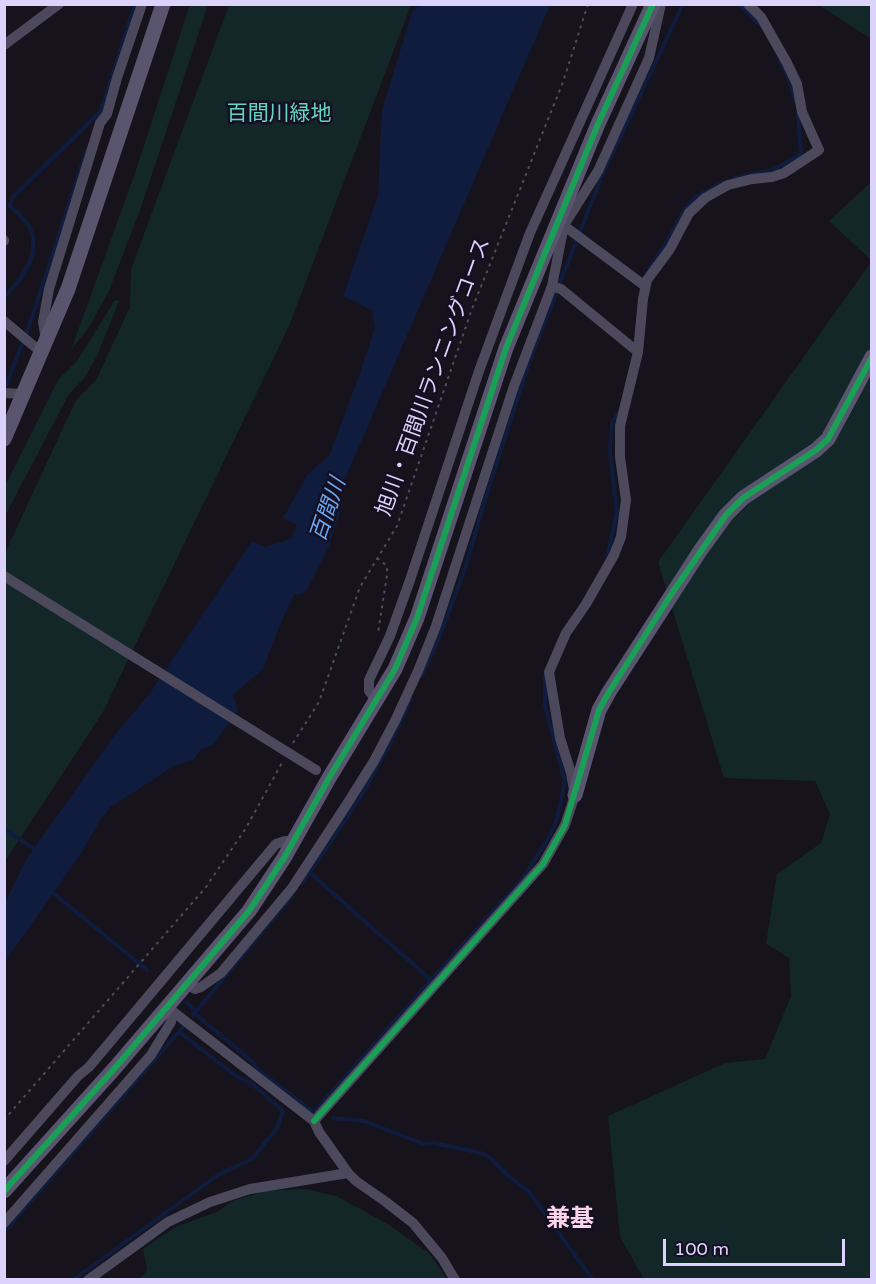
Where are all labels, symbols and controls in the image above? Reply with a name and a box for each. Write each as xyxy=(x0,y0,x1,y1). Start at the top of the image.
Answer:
park label: 百間川緑地 xyxy=(227,101,331,127)
street label: 旭川・百間川ランニングコース xyxy=(372,235,496,519)
water label: 百間川 xyxy=(306,475,352,545)
district label: 兼基 xyxy=(546,1206,594,1234)
scale bar xyxy=(666,1227,848,1265)
text: 100 m xyxy=(674,1238,729,1260)

